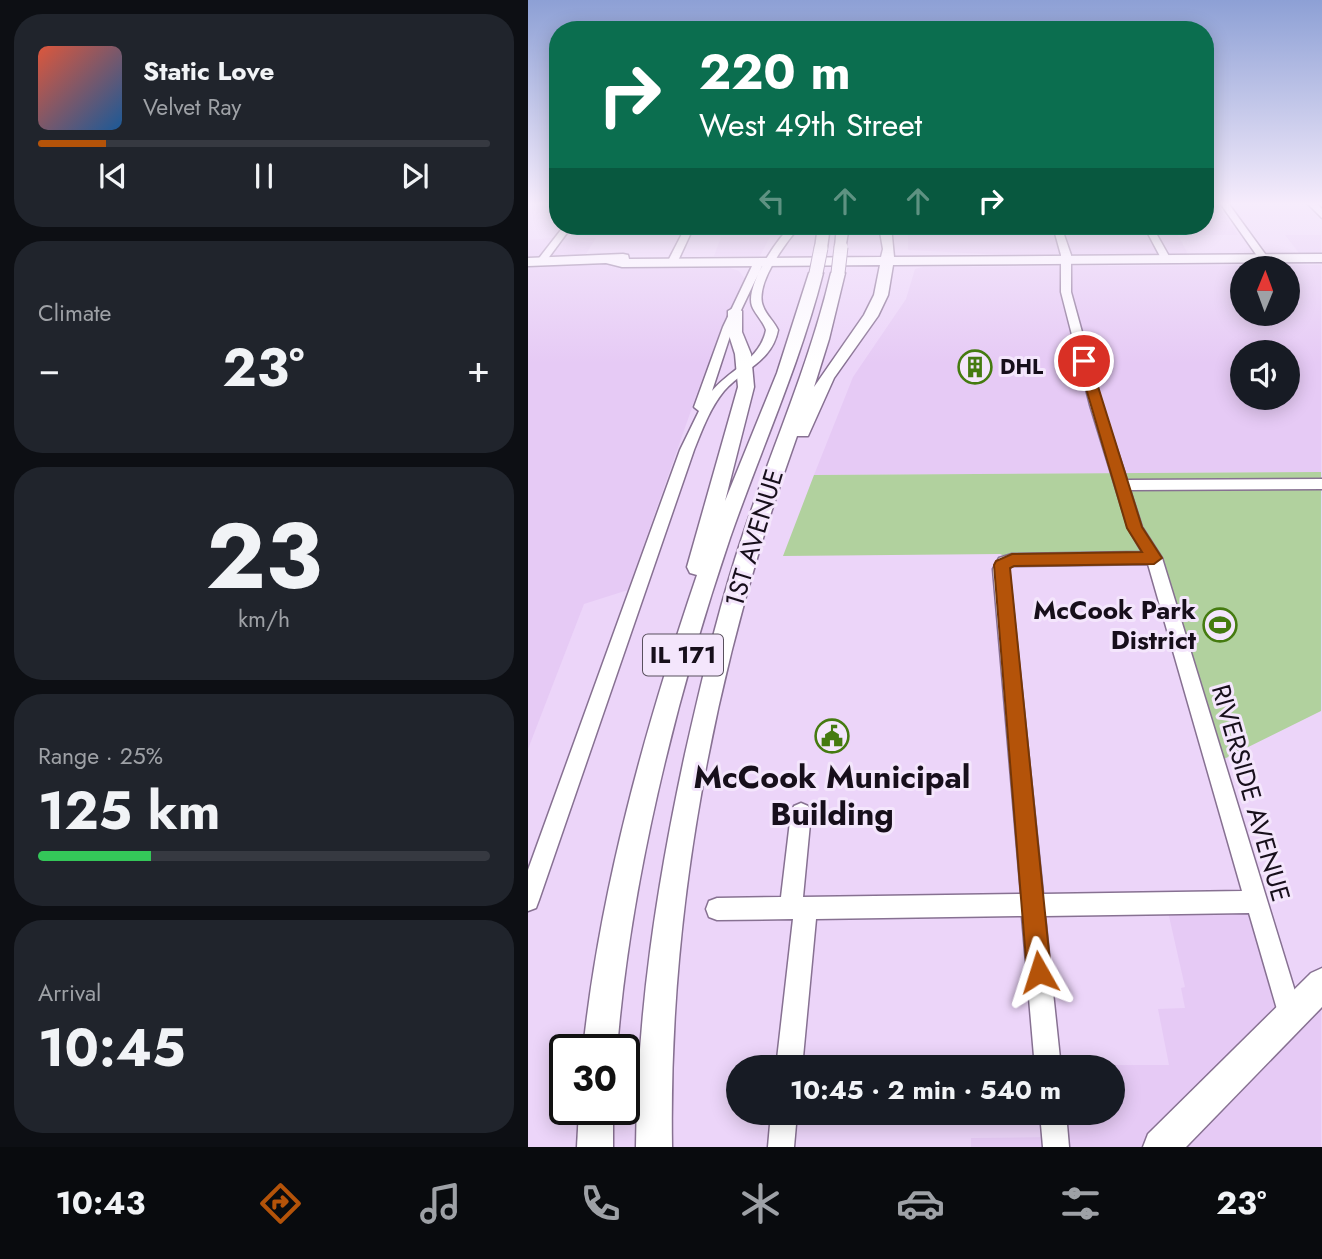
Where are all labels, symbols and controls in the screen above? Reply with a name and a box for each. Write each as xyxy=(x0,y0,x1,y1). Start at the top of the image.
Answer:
text: 220 m xyxy=(699,37,851,107)
icon: right xyxy=(584,49,675,140)
text: Static Love xyxy=(143,52,275,90)
text: Velvet Ray xyxy=(143,90,241,124)
text: West 49th Street xyxy=(699,102,922,148)
icon: previous xyxy=(94,157,132,195)
icon: pause xyxy=(245,157,283,195)
icon: next xyxy=(396,157,434,195)
icon: left xyxy=(753,182,791,220)
icon: ahead xyxy=(826,182,864,220)
icon: ahead xyxy=(899,182,937,220)
icon: right xyxy=(972,182,1010,220)
north arrow xyxy=(1230,256,1300,326)
map controls xyxy=(1230,256,1300,410)
text: Climate xyxy=(38,296,111,330)
text: 23° xyxy=(223,330,304,406)
pin xyxy=(1054,331,1114,391)
button: sound xyxy=(1230,340,1300,410)
text: − xyxy=(38,341,60,396)
text: + xyxy=(467,341,490,396)
icon: arrive xyxy=(1065,342,1103,380)
building icon: DHL xyxy=(956,348,994,386)
place label: DHL xyxy=(1000,352,1043,382)
street label: 1ST AVENUE xyxy=(715,464,793,612)
text: 23 xyxy=(206,491,322,622)
place label: McCook Park District xyxy=(1033,591,1197,659)
text: km/h xyxy=(238,602,290,636)
sports icon: McCook Park District xyxy=(1201,606,1239,644)
road number: IL 171 xyxy=(643,634,723,676)
street label: RIVERSIDE AVENUE xyxy=(1202,680,1300,906)
public building icon: McCook Municipal Building xyxy=(813,717,851,755)
text: Range · 25% xyxy=(38,739,163,773)
place label: McCook Municipal Building xyxy=(694,754,971,837)
text: 125 km xyxy=(38,773,220,849)
position arrow xyxy=(1002,935,1076,1009)
text: Arrival xyxy=(38,976,101,1010)
text: 10:45 xyxy=(38,1010,185,1086)
speed limit sign: 30 xyxy=(549,1034,640,1125)
text: 10:45 · 2 min · 540 m xyxy=(790,1071,1061,1109)
icon: directions xyxy=(256,1179,305,1228)
icon: music xyxy=(416,1179,465,1228)
icon: phone xyxy=(576,1179,625,1228)
icon: climate xyxy=(736,1179,785,1228)
icon: car xyxy=(896,1179,945,1228)
icon: filters xyxy=(1056,1179,1105,1228)
text: 10:43 xyxy=(55,1180,145,1226)
text: 23° xyxy=(1216,1180,1267,1226)

